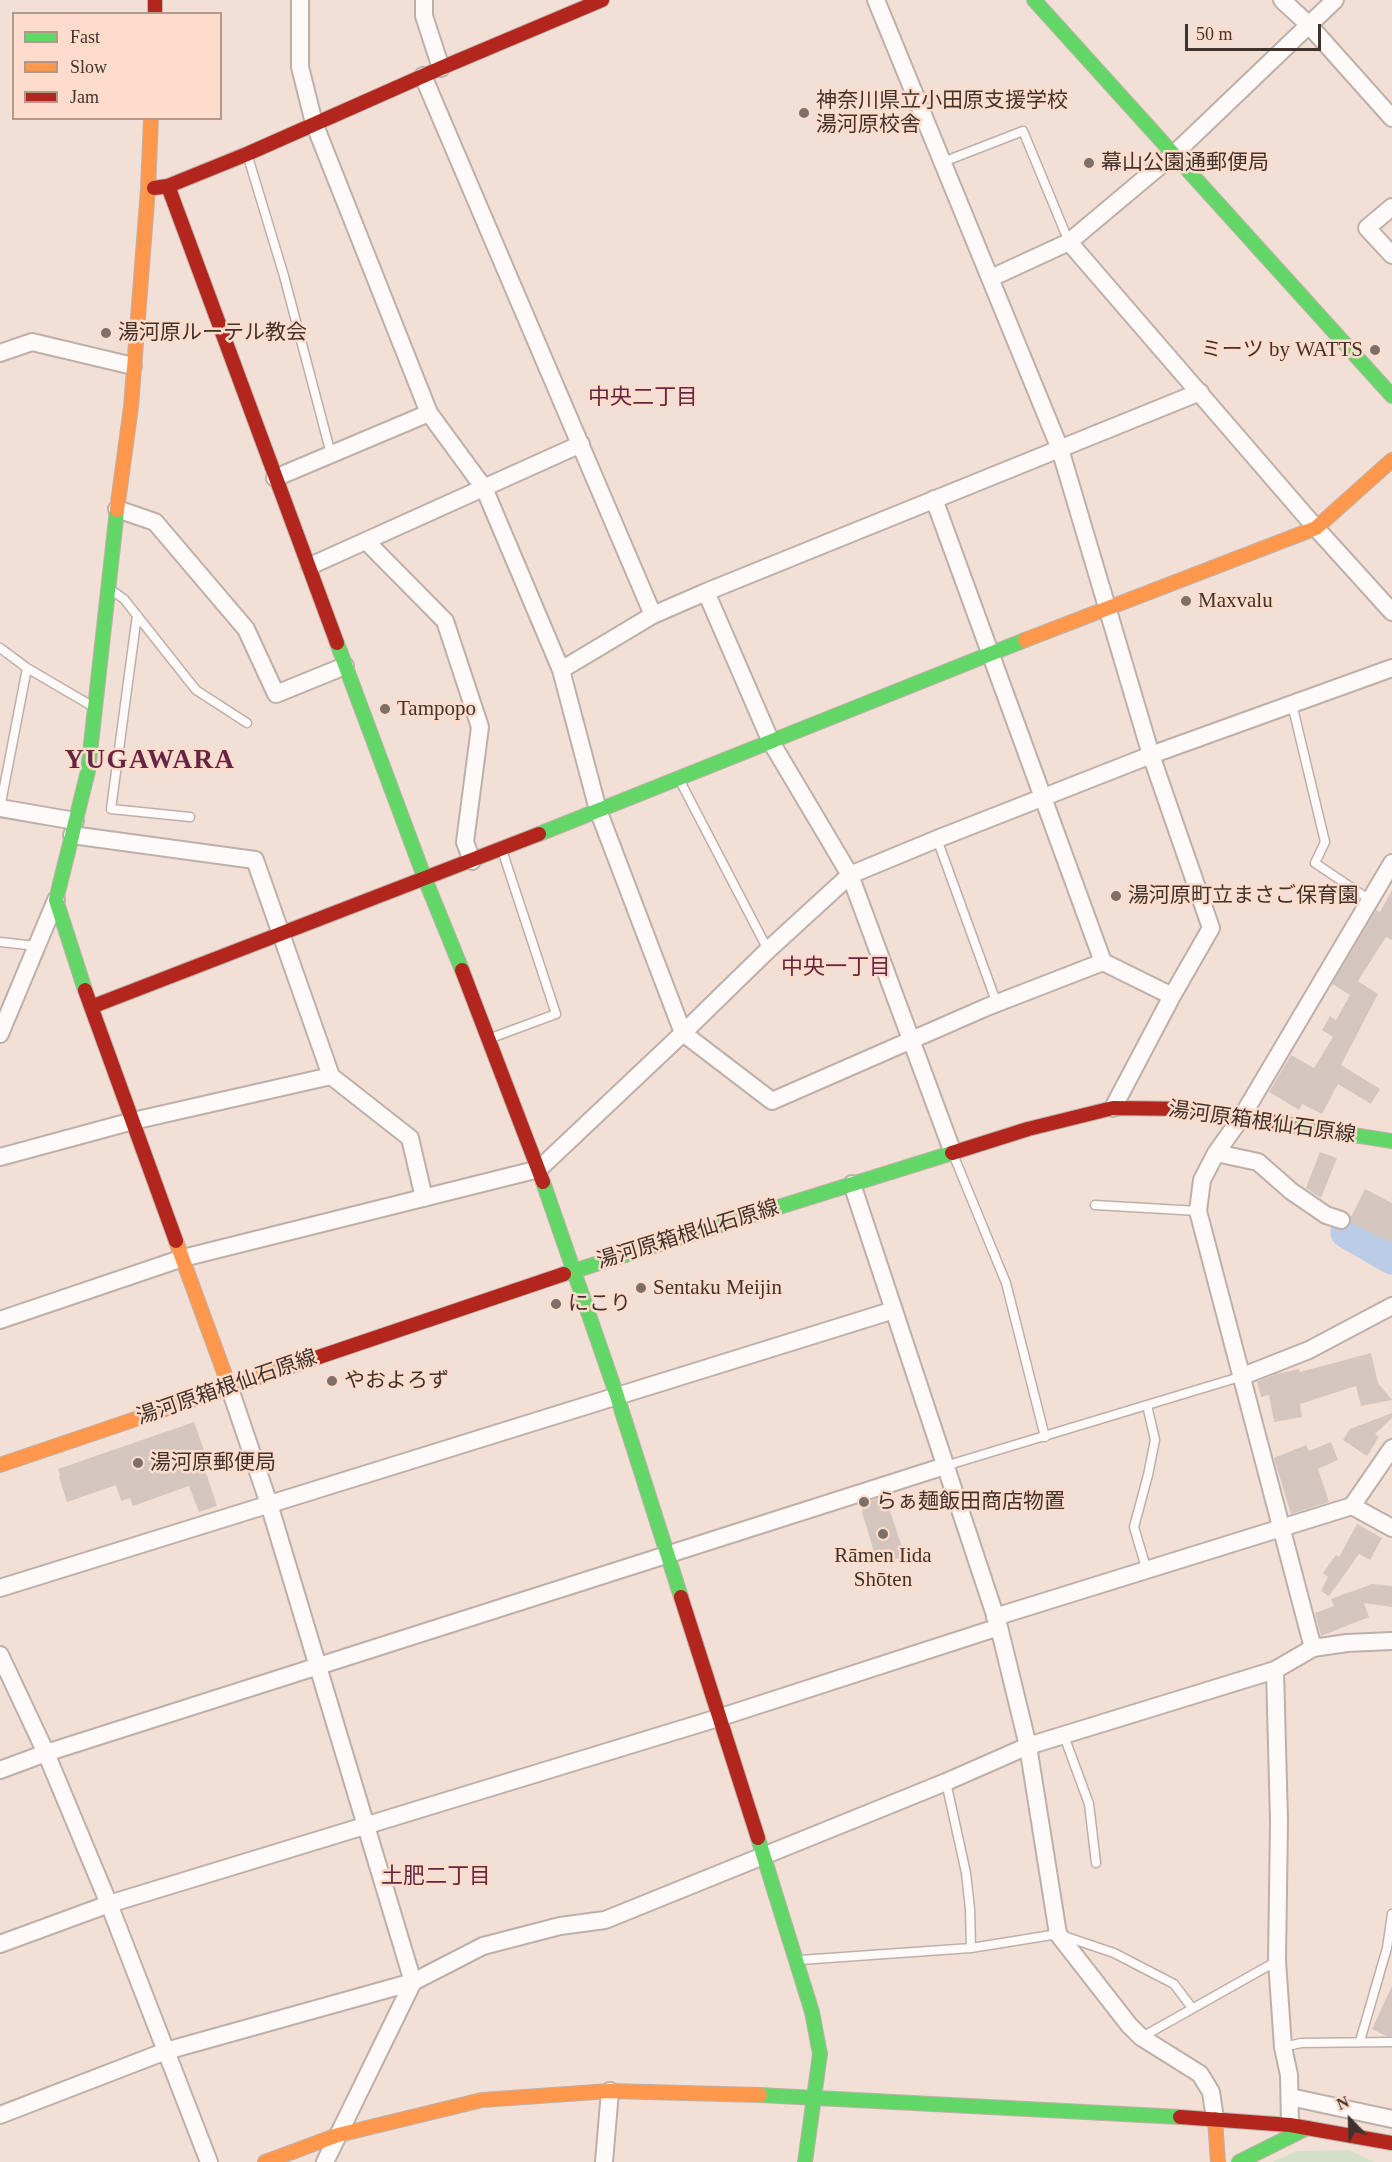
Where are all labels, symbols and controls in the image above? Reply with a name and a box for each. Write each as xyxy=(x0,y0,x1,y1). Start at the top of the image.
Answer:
legend xyxy=(12,12,222,120)
scale bar xyxy=(1188,12,1324,50)
text: 50 m xyxy=(1196,24,1233,44)
text: Fast xyxy=(70,27,100,47)
text: Slow xyxy=(70,57,107,77)
text: Jam xyxy=(70,87,99,107)
place label: 神奈川県立小田原支援学校 湯河原校舎 xyxy=(816,88,1068,138)
marker: 神奈川県立小田原支援学校 湯河原校舎 xyxy=(797,106,811,120)
place label: 幕山公園通郵便局 xyxy=(1101,150,1269,176)
marker: 幕山公園通郵便局 xyxy=(1082,156,1096,170)
place label: 湯河原ルーテル教会 xyxy=(118,320,307,346)
marker: 湯河原ルーテル教会 xyxy=(99,326,113,340)
place label: ミーツ by WATTS xyxy=(1201,337,1363,363)
marker: ミーツ by WATTS xyxy=(1368,343,1382,357)
district label: 中央二丁目 xyxy=(588,385,698,411)
place label: Maxvalu xyxy=(1198,588,1273,614)
marker: Maxvalu xyxy=(1179,594,1193,608)
place label: Tampopo xyxy=(397,696,476,722)
marker: Tampopo xyxy=(378,702,392,716)
district label: YUGAWARA xyxy=(64,745,236,777)
place label: 湯河原町立まさご保育園 xyxy=(1128,883,1359,909)
marker: 湯河原町立まさご保育園 xyxy=(1109,889,1123,903)
district label: 中央一丁目 xyxy=(781,955,891,981)
street label: 湯河原箱根仙石原線 xyxy=(1167,1097,1357,1149)
street label: 湯河原箱根仙石原線 xyxy=(594,1195,782,1275)
place label: Sentaku Meijin xyxy=(653,1275,782,1301)
marker: Sentaku Meijin xyxy=(634,1281,648,1295)
place label: にこり xyxy=(568,1291,631,1317)
marker: にこり xyxy=(549,1297,563,1311)
street label: 湯河原箱根仙石原線 xyxy=(134,1345,320,1431)
place label: やおよろず xyxy=(344,1368,449,1394)
marker: やおよろず xyxy=(325,1374,339,1388)
place label: 湯河原郵便局 xyxy=(150,1450,276,1476)
marker: 湯河原郵便局 xyxy=(131,1456,145,1470)
place label: らぁ麺飯田商店物置 xyxy=(876,1489,1065,1515)
marker: らぁ麺飯田商店物置 xyxy=(857,1495,871,1509)
marker: Rāmen Iida Shōten xyxy=(876,1527,890,1541)
place label: Rāmen Iida Shōten xyxy=(834,1543,932,1593)
district label: 土肥二丁目 xyxy=(381,1864,491,1890)
north arrow xyxy=(1320,2090,1380,2150)
text: N xyxy=(1334,2093,1351,2113)

